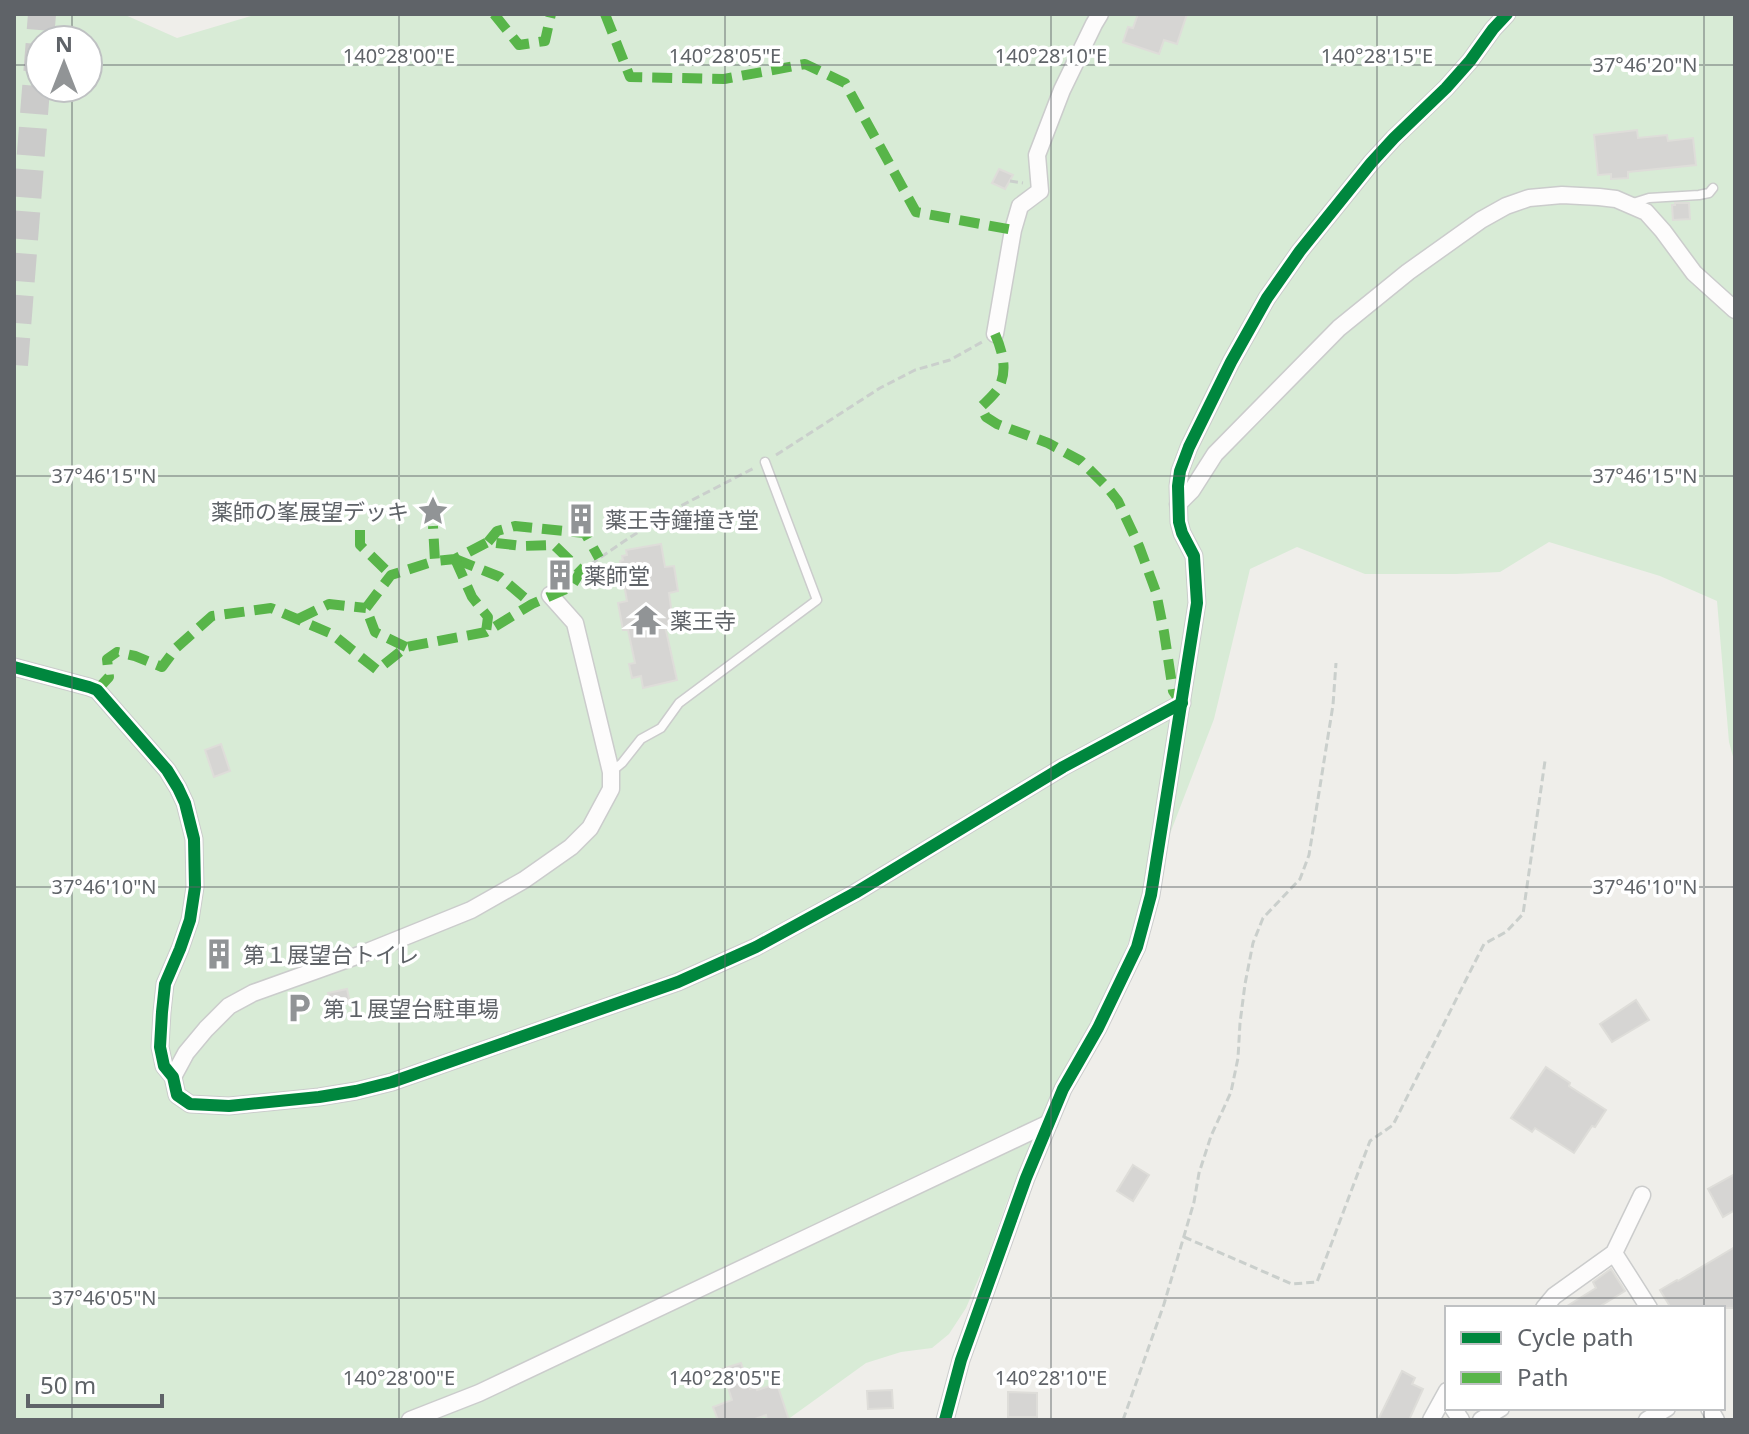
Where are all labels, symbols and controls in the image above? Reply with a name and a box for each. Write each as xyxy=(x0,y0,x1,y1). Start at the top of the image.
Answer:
north arrow xyxy=(24,24,104,104)
text: N xyxy=(55,28,73,58)
text: 140°28'00"E xyxy=(343,42,455,69)
text: 140°28'05"E xyxy=(669,42,781,69)
text: 140°28'10"E xyxy=(995,42,1107,69)
text: 140°28'15"E xyxy=(1321,42,1433,69)
text: 37°46'20"N xyxy=(1592,51,1698,78)
text: 37°46'15"N xyxy=(51,462,157,489)
text: 37°46'15"N xyxy=(1592,462,1698,489)
place icon: 薬師の峯展望デッキ xyxy=(416,494,450,528)
place label: 薬師の峯展望デッキ xyxy=(211,496,409,526)
building icon: 薬王寺鐘撞き堂 xyxy=(564,502,598,536)
place label: 薬王寺鐘撞き堂 xyxy=(605,504,759,534)
building icon: 薬師堂 xyxy=(543,558,577,592)
place label: 薬師堂 xyxy=(584,560,650,590)
temple icon: 薬王寺 xyxy=(629,603,663,637)
place label: 薬王寺 xyxy=(670,605,736,635)
text: 37°46'10"N xyxy=(51,873,157,900)
text: 37°46'10"N xyxy=(1592,873,1698,900)
building icon: 第１展望台トイレ xyxy=(202,937,236,971)
place label: 第１展望台トイレ xyxy=(243,939,419,969)
parking icon: 第１展望台駐車場 xyxy=(282,991,316,1025)
place label: 第１展望台駐車場 xyxy=(323,993,499,1023)
text: 37°46'05"N xyxy=(51,1284,157,1311)
legend xyxy=(1445,1306,1725,1410)
text: Cycle path xyxy=(1517,1320,1634,1353)
scale bar xyxy=(28,1358,162,1408)
text: Path xyxy=(1517,1360,1568,1393)
text: 140°28'00"E xyxy=(343,1364,455,1391)
text: 140°28'05"E xyxy=(669,1364,781,1391)
text: 140°28'10"E xyxy=(995,1364,1107,1391)
text: 50 m xyxy=(40,1368,96,1401)

